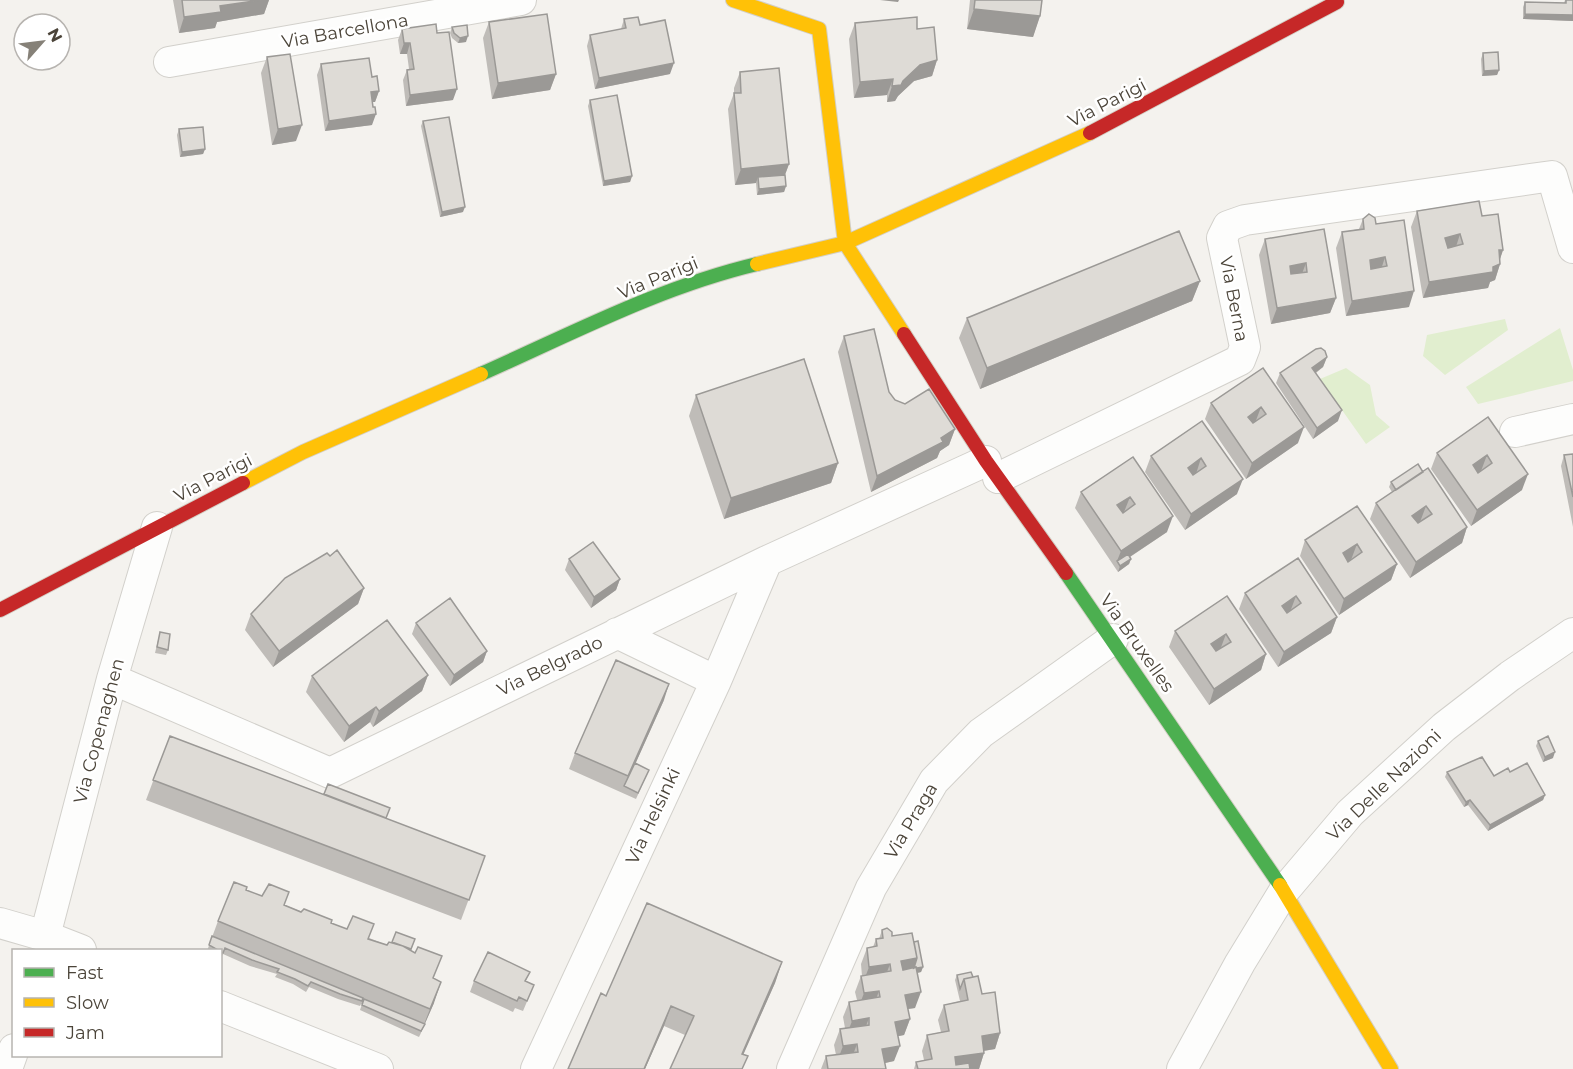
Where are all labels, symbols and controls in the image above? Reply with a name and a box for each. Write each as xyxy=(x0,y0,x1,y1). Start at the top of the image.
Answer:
street label: Via Barcellona xyxy=(280,9,410,53)
north arrow xyxy=(12,12,72,72)
text: N xyxy=(43,25,66,45)
street label: Via Parigi xyxy=(1064,74,1150,132)
street label: Via Parigi xyxy=(615,252,701,304)
street label: Via Berna xyxy=(1215,254,1253,344)
street label: Via Parigi xyxy=(170,449,256,507)
street label: Via Bruxelles xyxy=(1095,590,1179,697)
street label: Via Belgrado xyxy=(494,631,606,701)
street label: Via Copenaghen xyxy=(69,656,129,806)
street label: Via Delle Nazioni xyxy=(1322,725,1446,845)
street label: Via Helsinki xyxy=(621,764,685,868)
street label: Via Praga xyxy=(880,779,942,863)
legend xyxy=(12,949,222,1057)
text: Fast xyxy=(66,962,104,984)
text: Slow xyxy=(66,992,109,1014)
text: Jam xyxy=(65,1022,105,1044)

